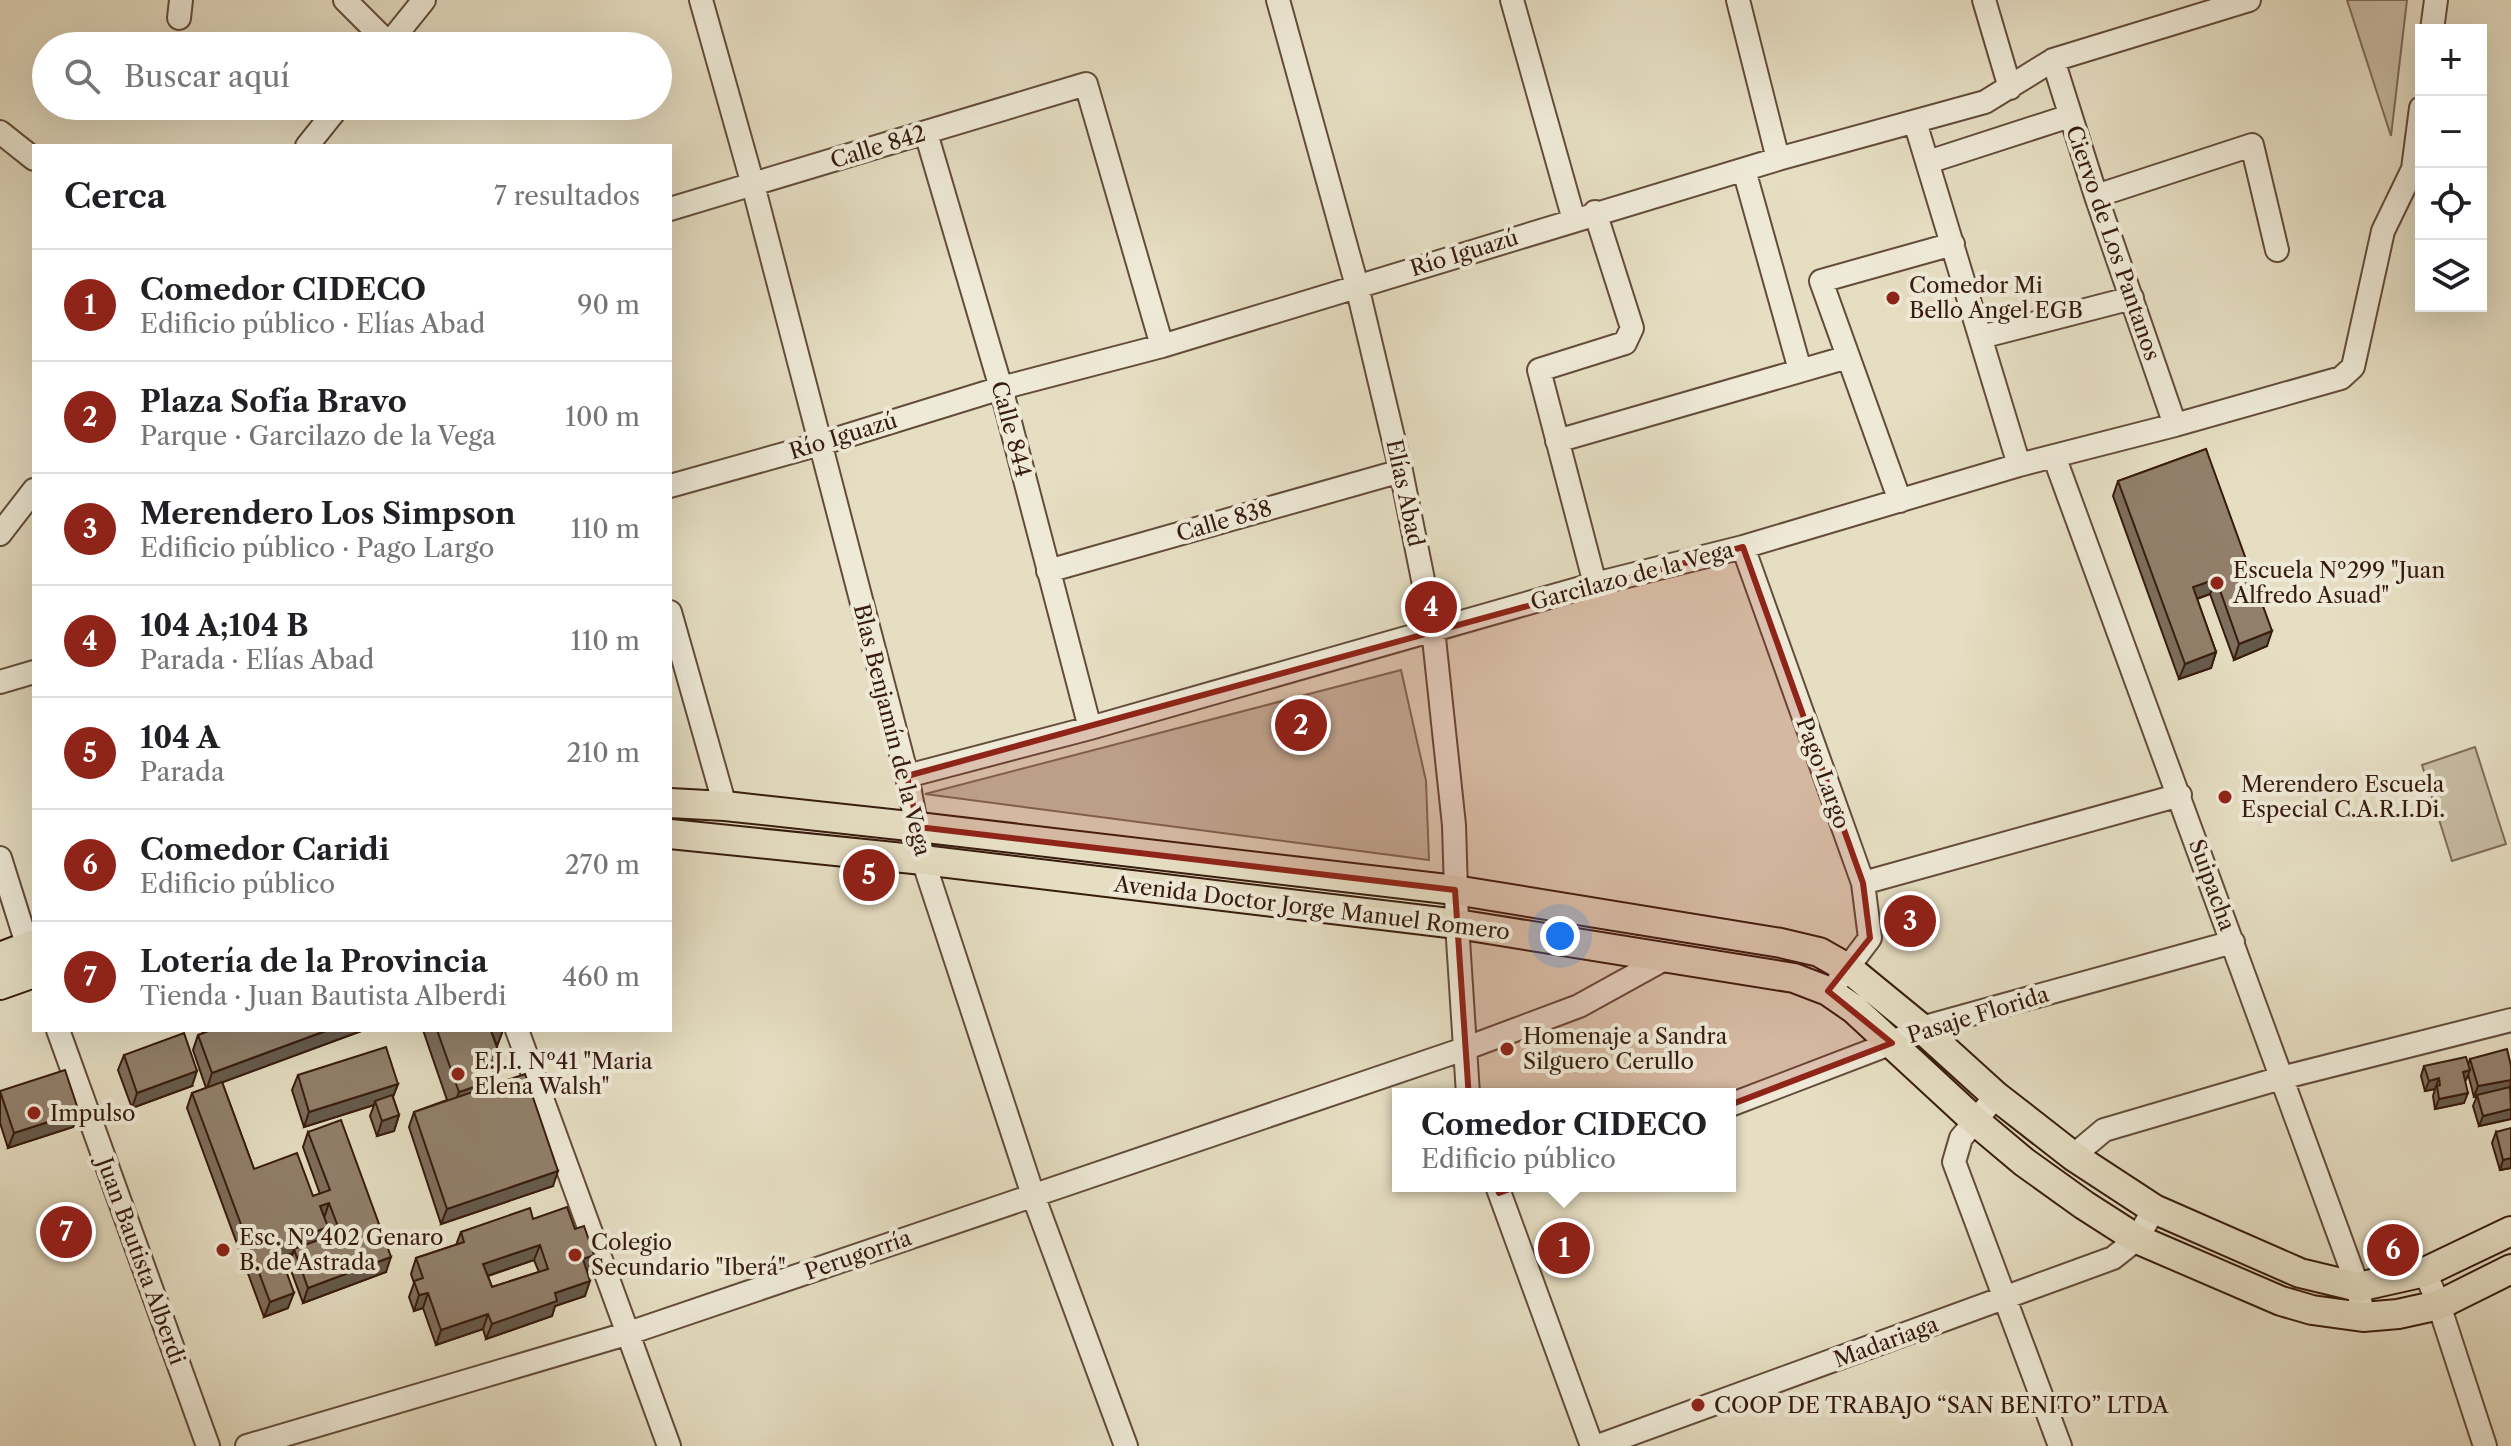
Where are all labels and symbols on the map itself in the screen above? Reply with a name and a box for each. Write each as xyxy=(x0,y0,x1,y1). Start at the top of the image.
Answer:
street label: Calle 842 xyxy=(827,120,929,174)
street label: Ciervo de Los Pantanos xyxy=(2060,122,2166,364)
street label: Río Iguazú xyxy=(1407,224,1521,282)
place label: Comedor Mi Bello Angel EGB xyxy=(1909,272,2083,324)
marker: Comedor Mi Bello Angel EGB xyxy=(1884,289,1902,307)
street label: Calle 844 xyxy=(985,378,1037,480)
street label: Río Iguazú xyxy=(786,407,900,465)
street label: Elías Abad xyxy=(1380,437,1430,549)
street label: Calle 838 xyxy=(1173,495,1275,547)
street label: Garcilazo de la Vega xyxy=(1527,536,1737,616)
place label: Escuela Nº299 "Juan Alfredo Asuad" xyxy=(2232,557,2445,609)
marker: Escuela Nº299 "Juan Alfredo Asuad" xyxy=(2208,574,2226,592)
pin: 4 xyxy=(1405,577,1457,637)
street label: Blas Benjamín de la Vega xyxy=(848,601,936,859)
pin: 2 xyxy=(1275,695,1327,755)
street label: Pago Largo xyxy=(1790,713,1856,833)
place label: Merendero Escuela Especial C.A.R.I.Di. xyxy=(2241,771,2445,823)
marker: Merendero Escuela Especial C.A.R.I.Di. xyxy=(2216,788,2234,806)
street label: Suipacha xyxy=(2183,835,2241,935)
pin: 5 xyxy=(843,845,895,905)
street label: Avenida Doctor Jorge Manuel Romero xyxy=(1112,870,1511,946)
pin: 3 xyxy=(1884,891,1936,951)
your location xyxy=(1540,916,1580,956)
street label: Pasaje Florida xyxy=(1904,981,2052,1049)
place label: Homenaje a Sandra Silguero Cerullo xyxy=(1523,1023,1728,1075)
marker: Homenaje a Sandra Silguero Cerullo xyxy=(1498,1040,1516,1058)
place label: E.J.I. Nº41 "Maria Elena Walsh" xyxy=(474,1048,653,1100)
marker: E.J.I. Nº41 "Maria Elena Walsh" xyxy=(449,1065,467,1083)
place label: Impulso xyxy=(50,1100,135,1127)
marker: Impulso xyxy=(25,1104,43,1122)
street label: Juan Bautista Alberdi xyxy=(90,1151,191,1369)
pin: 7 xyxy=(40,1202,92,1262)
pin: 1 xyxy=(1538,1218,1590,1278)
pin: 6 xyxy=(2367,1220,2419,1280)
place label: Esc. Nº 402 Genaro B. de Astrada xyxy=(239,1224,444,1276)
street label: Perugorría xyxy=(801,1224,915,1286)
place label: Colegio Secundario "Iberá" xyxy=(591,1229,786,1281)
marker: Esc. Nº 402 Genaro B. de Astrada xyxy=(214,1241,232,1259)
marker: Colegio Secundario "Iberá" xyxy=(566,1246,584,1264)
street label: Madariaga xyxy=(1830,1310,1942,1373)
place label: COOP DE TRABAJO “SAN BENITO” LTDA xyxy=(1714,1392,2169,1419)
marker: COOP DE TRABAJO “SAN BENITO” LTDA xyxy=(1689,1396,1707,1414)

